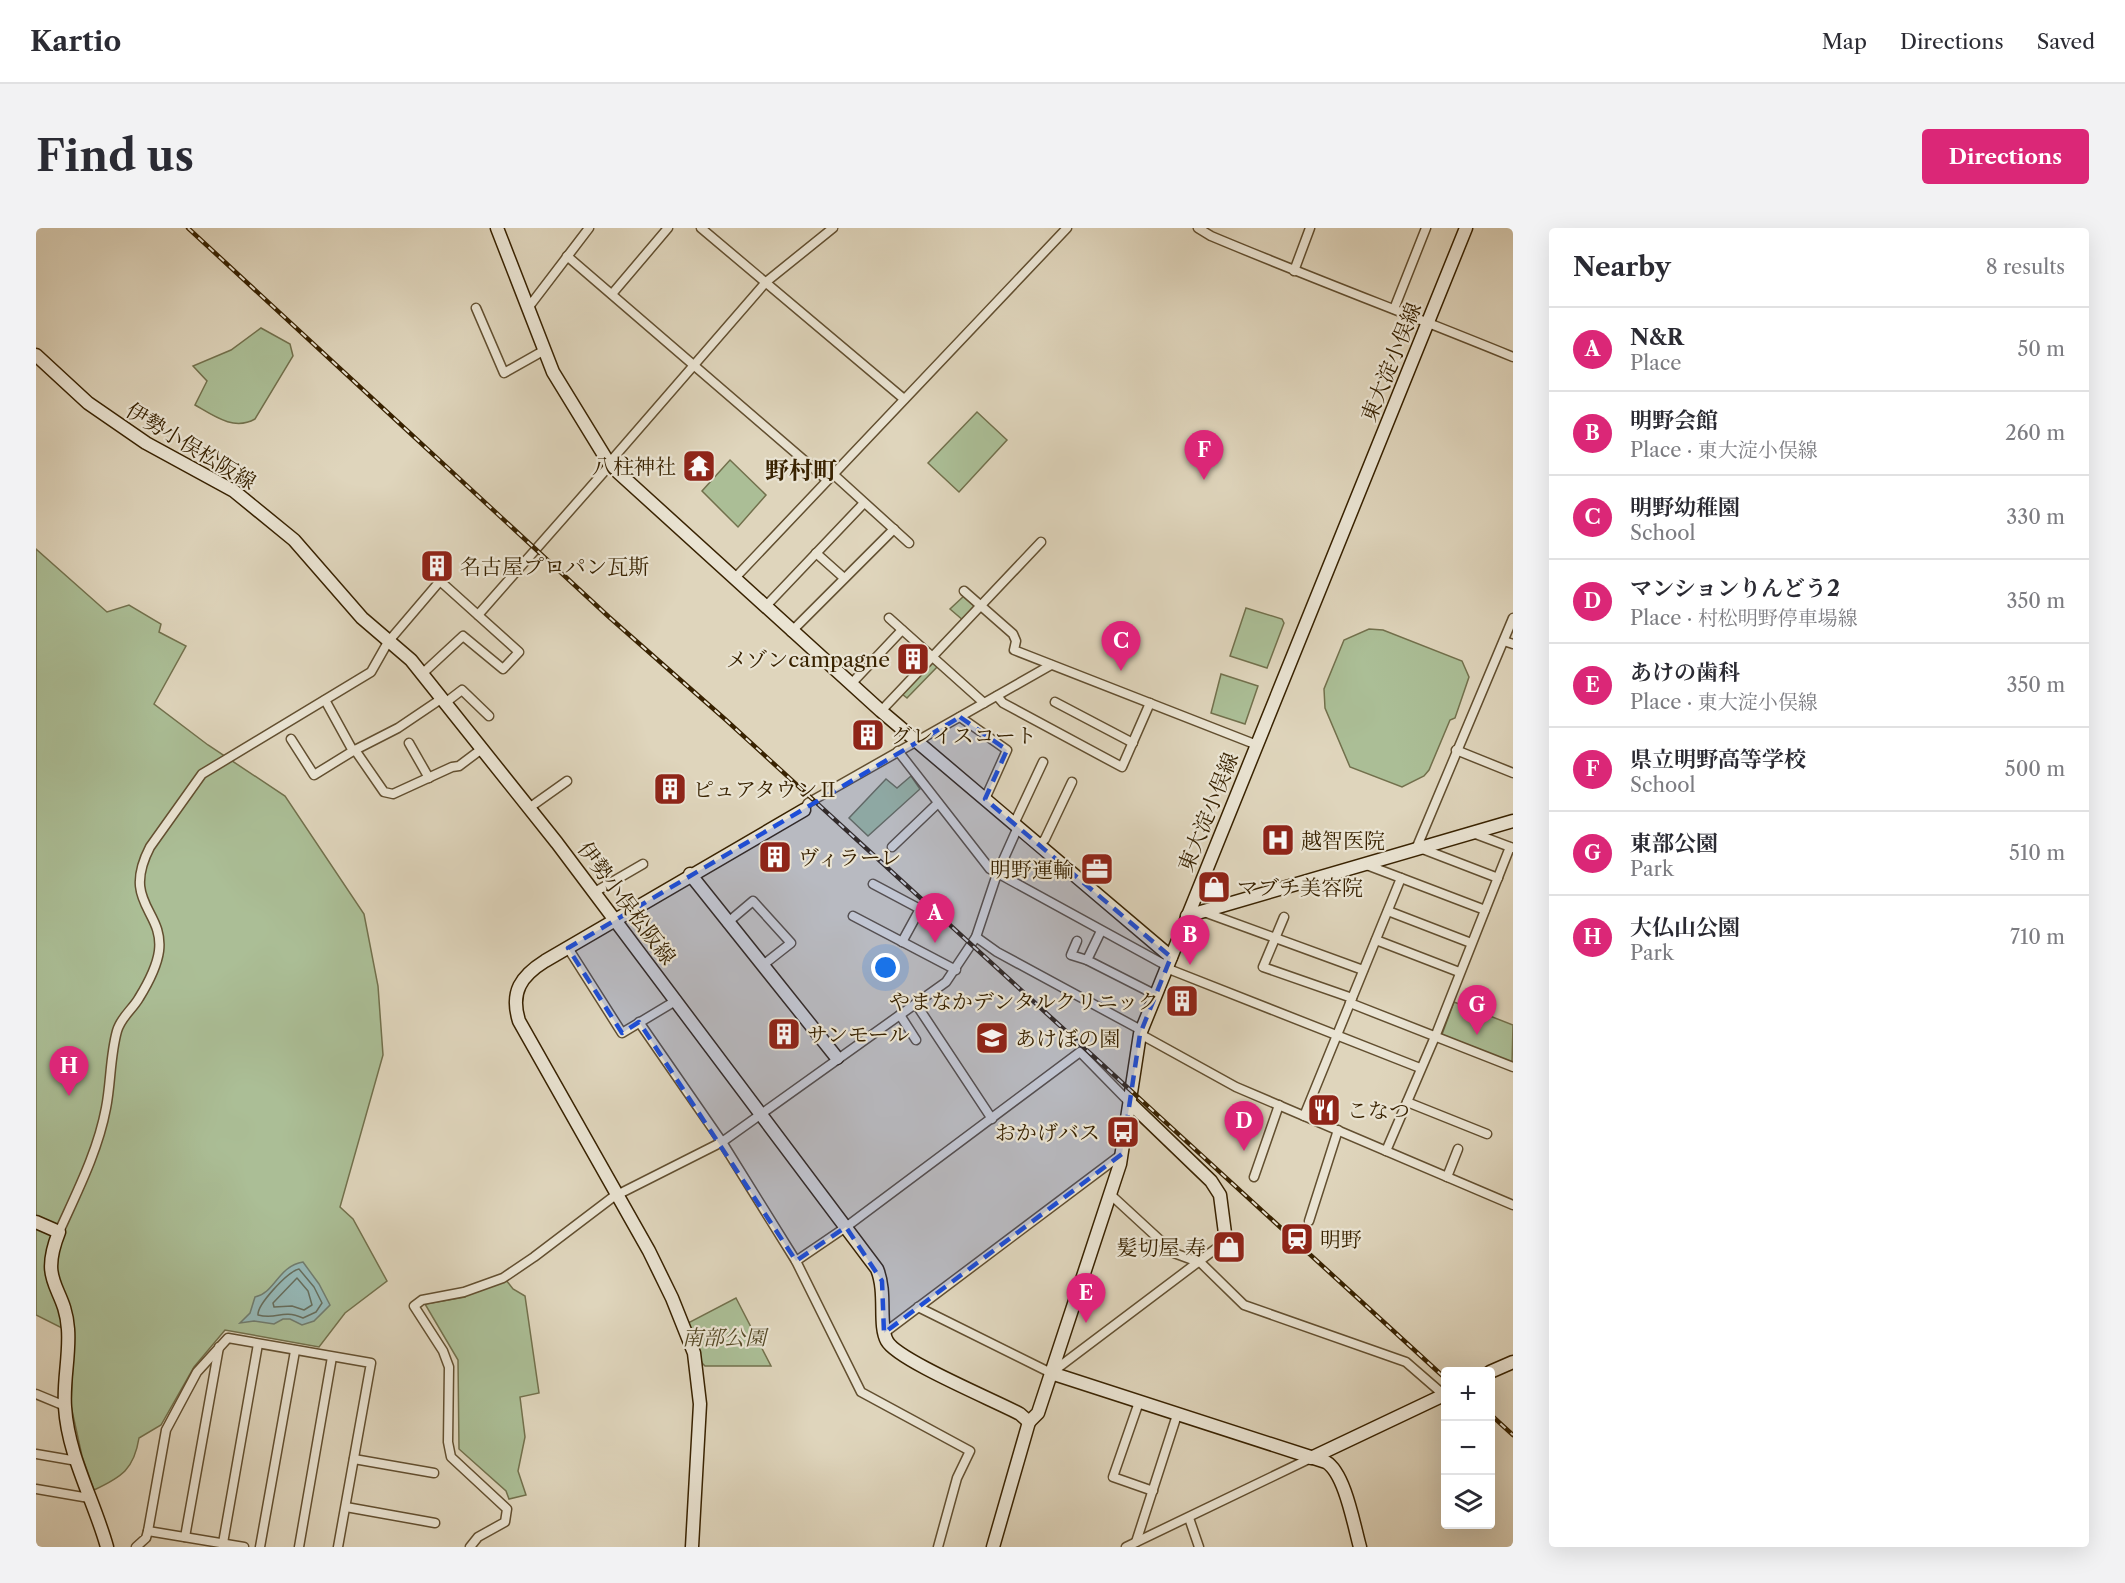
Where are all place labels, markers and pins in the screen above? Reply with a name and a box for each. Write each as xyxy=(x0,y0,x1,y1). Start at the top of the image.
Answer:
pin: F xyxy=(1184,430,1224,480)
temple icon: 八柱神社 xyxy=(681,448,717,484)
place label: 八柱神社 xyxy=(592,454,676,479)
building icon: 名古屋プロパン瓦斯 xyxy=(419,548,455,584)
place label: 名古屋プロパン瓦斯 xyxy=(460,554,649,579)
pin: C xyxy=(1102,622,1140,671)
building icon: メゾンcampagne xyxy=(895,641,931,677)
place label: メゾンcampagne xyxy=(726,647,890,672)
building icon: グレイスコート xyxy=(850,717,886,753)
place label: グレイスコート xyxy=(891,723,1037,748)
building icon: ピュアタウンⅡ xyxy=(652,771,688,807)
place label: ピュアタウンⅡ xyxy=(693,777,839,802)
hospital icon: 越智医院 xyxy=(1260,822,1296,858)
place label: 越智医院 xyxy=(1301,828,1385,853)
building icon: ヴィラーレ xyxy=(757,839,793,875)
place label: ヴィラーレ xyxy=(798,845,901,870)
office icon: 明野運輸 xyxy=(1079,851,1115,887)
place label: 明野運輸 xyxy=(990,857,1074,882)
shop icon: マブチ美容院 xyxy=(1196,869,1232,905)
place label: マブチ美容院 xyxy=(1237,875,1363,900)
pin: A xyxy=(916,894,954,943)
pin: B xyxy=(1170,916,1210,965)
building icon: やまなかデンタルクリニック xyxy=(1164,983,1200,1019)
pin: G xyxy=(1458,986,1496,1035)
place label: やまなかデンタルクリニック xyxy=(889,989,1159,1014)
building icon: サンモール xyxy=(766,1016,802,1052)
school or university icon: あけぼの園 xyxy=(974,1020,1010,1056)
place label: サンモール xyxy=(807,1022,910,1047)
place label: あけぼの園 xyxy=(1015,1026,1120,1051)
pin: H xyxy=(50,1046,88,1096)
restaurant icon: こなつ xyxy=(1306,1092,1342,1128)
place label: こなつ xyxy=(1347,1098,1410,1123)
pin: D xyxy=(1224,1102,1264,1151)
bus stop icon: おかげバス xyxy=(1105,1114,1141,1150)
place label: おかげバス xyxy=(995,1120,1100,1145)
station icon: 明野 xyxy=(1279,1221,1315,1257)
place label: 明野 xyxy=(1320,1227,1362,1252)
shop icon: 髪切屋 寿 xyxy=(1211,1229,1247,1265)
place label: 髪切屋 寿 xyxy=(1116,1235,1206,1260)
pin: E xyxy=(1066,1274,1106,1323)

